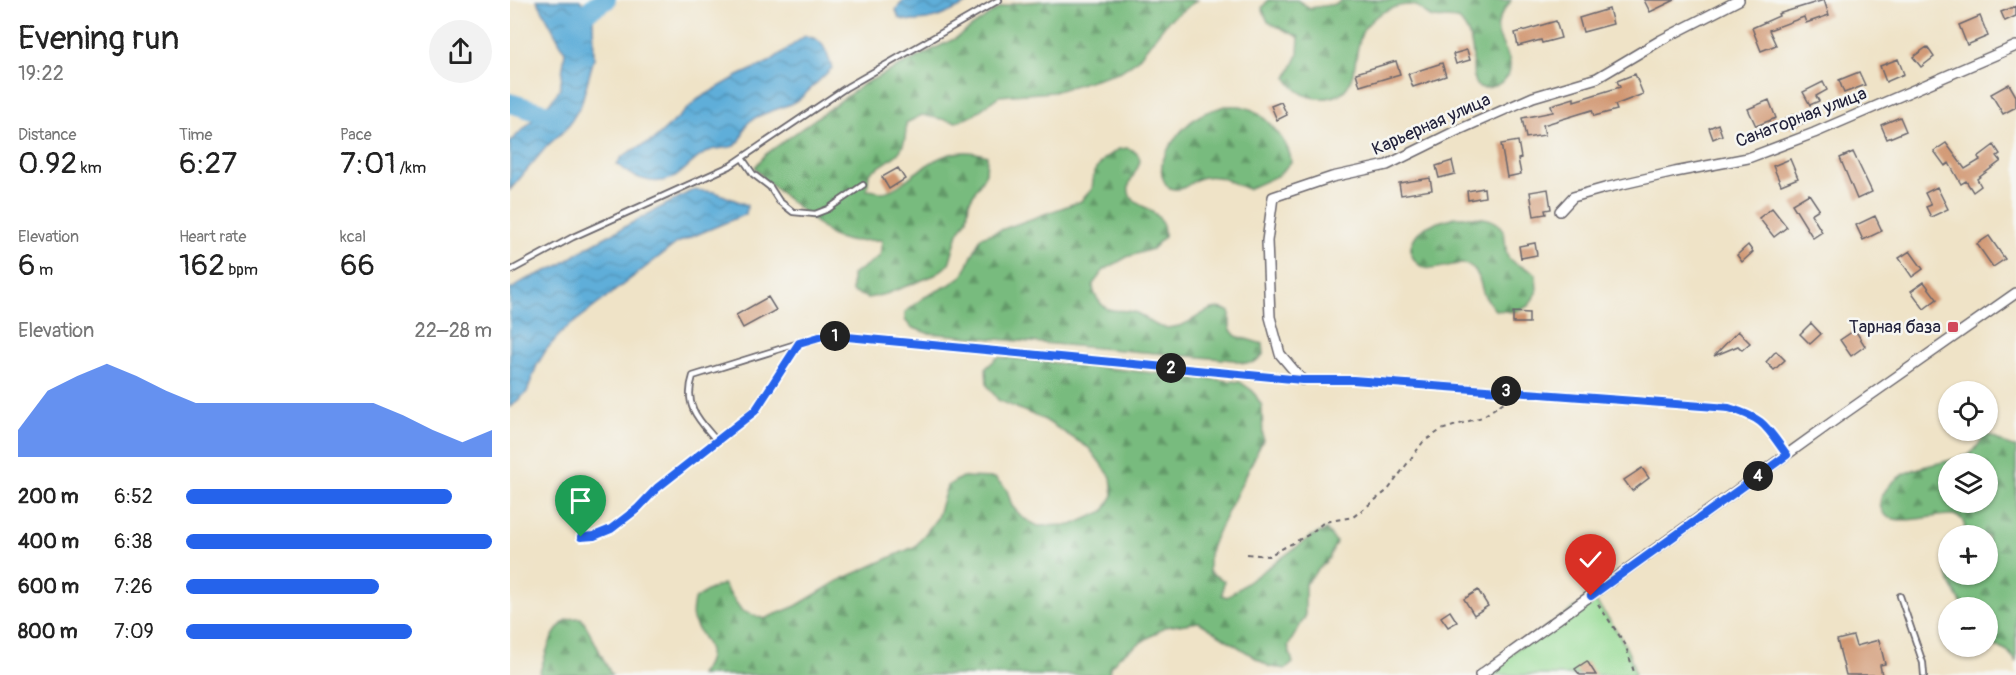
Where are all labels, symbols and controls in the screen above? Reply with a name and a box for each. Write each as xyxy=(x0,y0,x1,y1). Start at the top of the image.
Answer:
text: Evening run xyxy=(18,18,179,59)
button: share xyxy=(429,20,492,83)
text: 19:22 xyxy=(18,61,64,86)
street label: Санаторная улица xyxy=(1732,82,1870,153)
street label: Карьерная улица xyxy=(1368,88,1494,161)
text: Distance xyxy=(18,125,77,145)
text: Time xyxy=(179,125,212,145)
text: Pace xyxy=(340,125,372,145)
text: 0.92 xyxy=(18,145,77,182)
text: 6:27 xyxy=(179,145,237,182)
text: 7:01 xyxy=(340,145,396,182)
text: km xyxy=(77,158,102,178)
text: /km xyxy=(396,158,426,178)
text: Elevation xyxy=(18,227,79,247)
text: Heart rate xyxy=(179,227,246,247)
text: kcal xyxy=(340,227,366,247)
text: 6 xyxy=(18,247,35,284)
text: 162 xyxy=(179,247,225,284)
text: 66 xyxy=(340,247,375,284)
text: m xyxy=(35,260,53,280)
text: bpm xyxy=(225,260,258,280)
place label: Тарная база xyxy=(1849,316,1941,339)
text: Elevation xyxy=(18,318,94,343)
text: 22–28 m xyxy=(415,318,492,343)
marker: Тарная база xyxy=(1946,320,1960,334)
pin: 1 xyxy=(820,321,850,351)
text: 1 xyxy=(832,326,838,346)
pin: 2 xyxy=(1156,353,1186,383)
text: 2 xyxy=(1167,358,1175,378)
pin: 3 xyxy=(1491,376,1521,406)
text: 3 xyxy=(1502,381,1510,401)
map controls xyxy=(1938,381,1998,657)
button: locate xyxy=(1938,381,1998,441)
button: layers xyxy=(1938,453,1998,513)
pin: 4 xyxy=(1743,461,1773,491)
text: 4 xyxy=(1753,466,1763,486)
pin xyxy=(555,475,606,537)
text: 200 m xyxy=(18,484,79,509)
text: 6:52 xyxy=(114,484,153,509)
icon: arrive xyxy=(564,484,597,517)
button: + xyxy=(1938,525,1998,585)
text: 400 m xyxy=(18,529,79,554)
text: 6:38 xyxy=(114,529,152,554)
pin xyxy=(1565,534,1616,596)
icon: check xyxy=(1574,543,1607,576)
text: 600 m xyxy=(18,574,79,599)
text: 7:26 xyxy=(114,574,153,599)
button: − xyxy=(1938,597,1998,657)
text: 800 m xyxy=(18,619,78,644)
text: 7:09 xyxy=(114,619,154,644)

